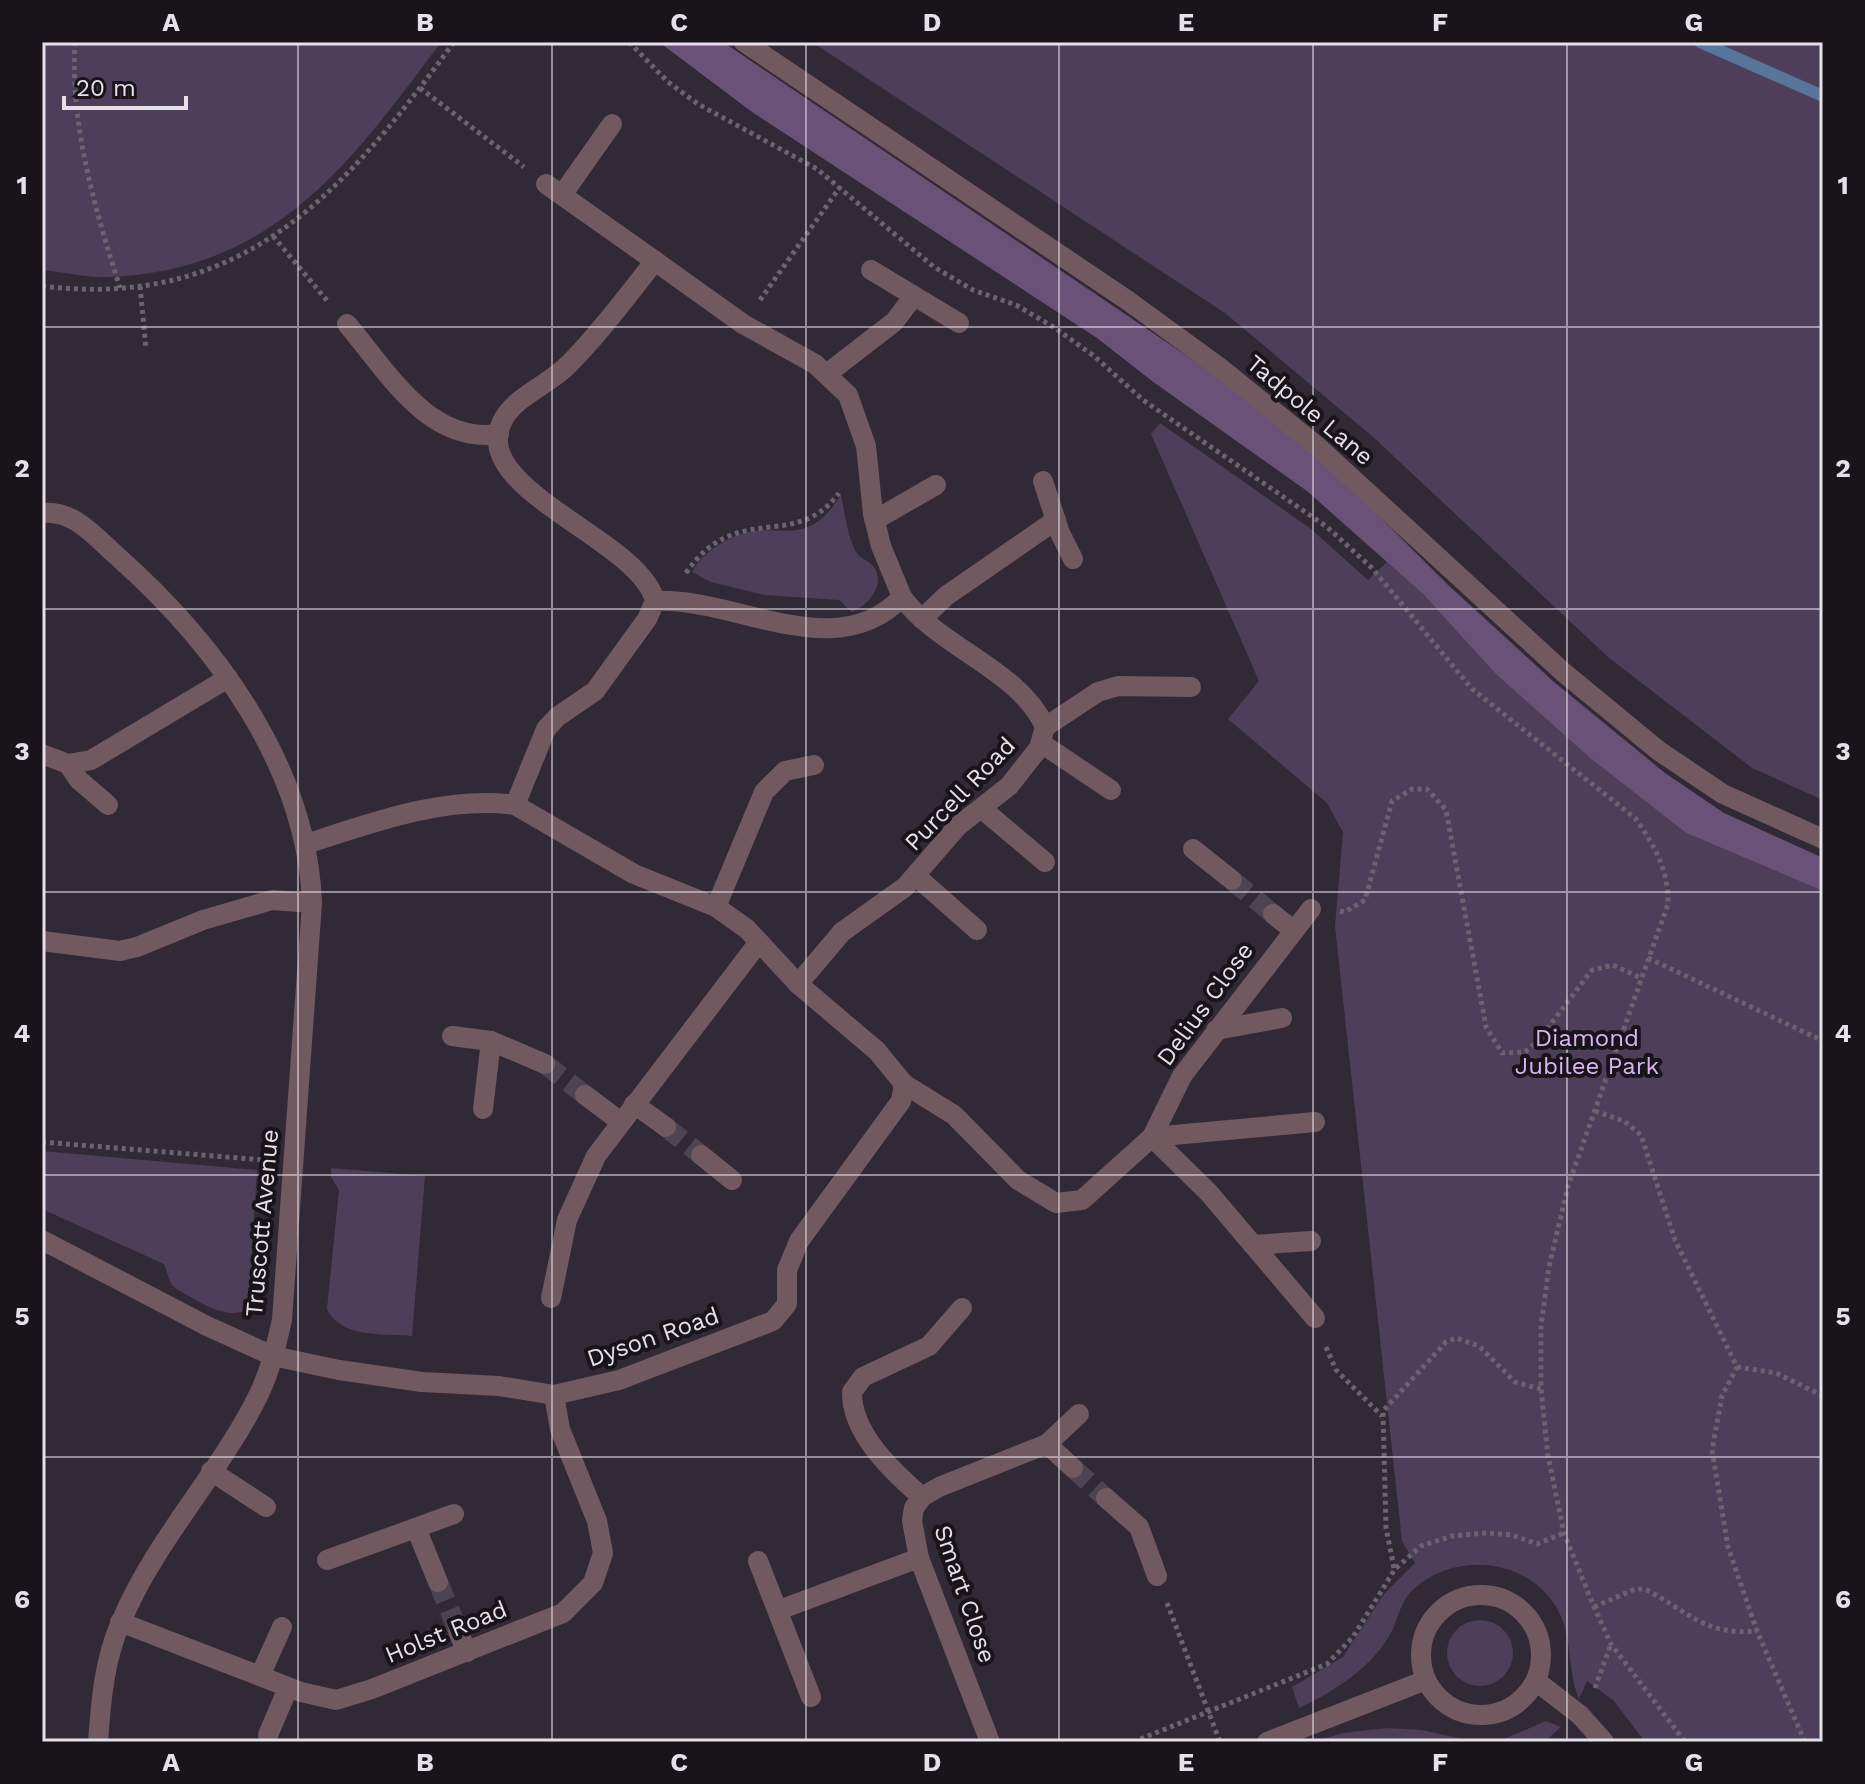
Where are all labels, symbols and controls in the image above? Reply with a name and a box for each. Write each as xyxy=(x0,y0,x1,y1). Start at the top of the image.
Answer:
text: A xyxy=(162,7,180,37)
text: B xyxy=(416,7,434,37)
text: C xyxy=(670,7,688,37)
text: D xyxy=(923,7,941,37)
text: E xyxy=(1178,7,1194,37)
text: F xyxy=(1432,7,1448,37)
text: G xyxy=(1685,7,1703,37)
scale bar xyxy=(64,60,186,110)
text: 20 m xyxy=(76,74,136,102)
text: 1 xyxy=(16,170,28,200)
text: 1 xyxy=(1837,170,1849,200)
street label: Tadpole Lane xyxy=(1241,349,1379,471)
text: 2 xyxy=(14,453,30,483)
text: 2 xyxy=(1835,453,1851,483)
street label: Purcell Road xyxy=(899,731,1021,857)
text: 3 xyxy=(14,736,30,766)
text: 3 xyxy=(1835,736,1851,766)
street label: Delius Close xyxy=(1151,937,1259,1071)
text: 4 xyxy=(14,1018,31,1048)
text: 4 xyxy=(1835,1018,1852,1048)
park label: Diamond Jubilee Park xyxy=(1515,1024,1660,1080)
street label: Truscott Avenue xyxy=(240,1128,284,1318)
text: 5 xyxy=(14,1301,30,1331)
street label: Dyson Road xyxy=(583,1301,723,1373)
text: 5 xyxy=(1835,1301,1851,1331)
street label: Smart Close xyxy=(928,1521,1002,1667)
text: 6 xyxy=(14,1584,30,1614)
text: 6 xyxy=(1835,1584,1851,1614)
street label: Holst Road xyxy=(381,1595,511,1669)
text: A xyxy=(162,1747,180,1777)
text: B xyxy=(416,1747,434,1777)
text: C xyxy=(670,1747,688,1777)
text: D xyxy=(923,1747,941,1777)
text: E xyxy=(1178,1747,1194,1777)
text: F xyxy=(1432,1747,1448,1777)
text: G xyxy=(1685,1747,1703,1777)

